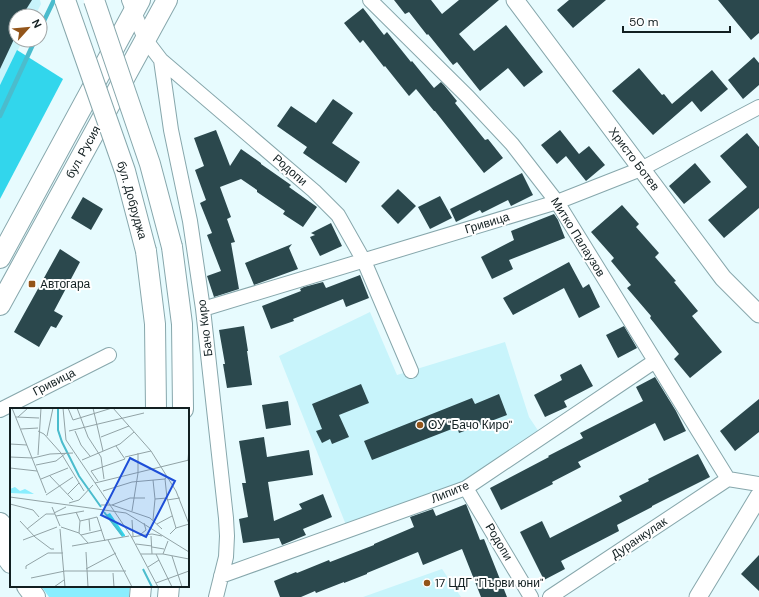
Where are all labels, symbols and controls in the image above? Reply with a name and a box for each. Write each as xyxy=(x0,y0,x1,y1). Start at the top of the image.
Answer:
north arrow xyxy=(8,8,48,48)
scale bar xyxy=(623,8,730,34)
text: 50 m xyxy=(629,14,658,30)
text: N xyxy=(29,17,45,30)
street label: бул. Русия xyxy=(62,123,104,181)
street label: Христо Ботев xyxy=(605,124,663,194)
street label: Родопи xyxy=(269,151,311,189)
street label: бул. Добруджа xyxy=(113,159,151,241)
street label: Митко Палаузов xyxy=(547,194,609,280)
street label: Гривица xyxy=(463,209,512,237)
place label: Aвтогара xyxy=(40,276,91,292)
marker: Aвтогара xyxy=(27,279,37,289)
street label: Бачо Киро xyxy=(194,298,216,357)
street label: Гривица xyxy=(30,364,78,400)
inset map xyxy=(10,408,189,587)
place label: ОУ "Бачо Киро" xyxy=(428,417,513,433)
marker: ОУ "Бачо Киро" xyxy=(415,420,425,430)
street label: Липите xyxy=(429,477,472,507)
street label: Дуранкулак xyxy=(608,513,671,563)
street label: Родопи xyxy=(482,520,516,564)
place label: 17 ЦДГ "Първи юни" xyxy=(435,575,544,591)
marker: 17 ЦДГ "Първи юни" xyxy=(422,578,432,588)

